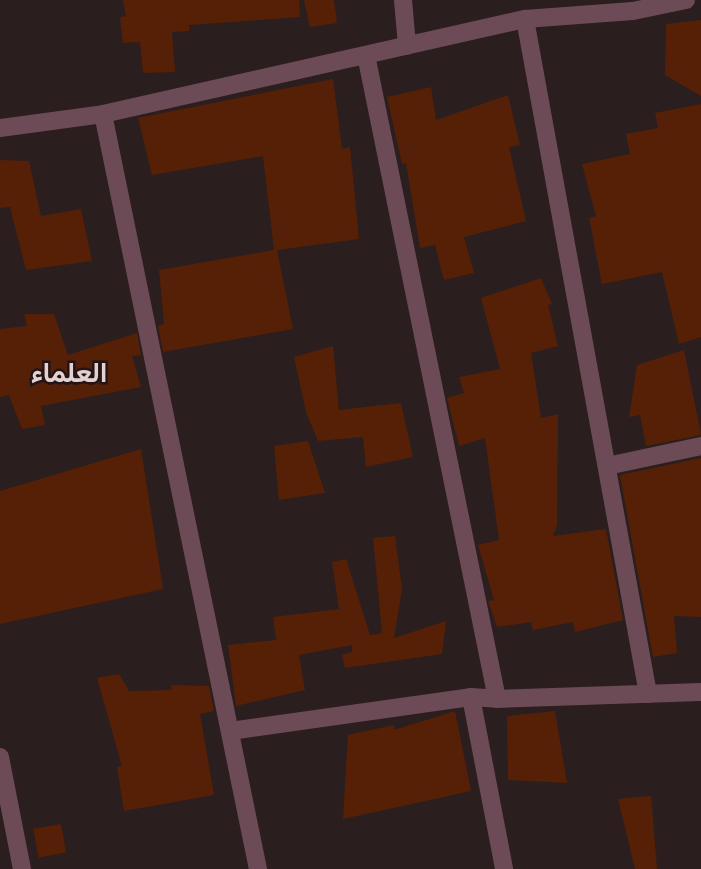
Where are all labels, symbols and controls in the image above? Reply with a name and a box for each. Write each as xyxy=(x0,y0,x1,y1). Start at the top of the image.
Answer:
district label: العلماء xyxy=(31,355,107,389)

